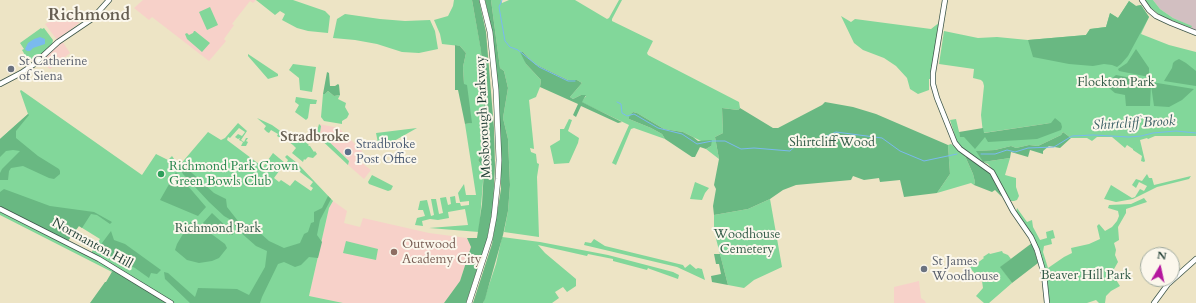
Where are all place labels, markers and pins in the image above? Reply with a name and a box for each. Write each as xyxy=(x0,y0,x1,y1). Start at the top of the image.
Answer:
place label: St Catherine of Siena xyxy=(19,54,88,85)
marker: St Catherine of Siena xyxy=(6,64,16,74)
place label: Stradbroke Post Office xyxy=(356,137,417,168)
marker: Stradbroke Post Office xyxy=(343,147,353,157)
place label: Richmond Park Crown Green Bowls Club xyxy=(169,159,299,190)
marker: Richmond Park Crown Green Bowls Club xyxy=(156,169,166,179)
place label: Outwood Academy City xyxy=(402,237,482,268)
marker: Outwood Academy City xyxy=(389,247,399,257)
place label: St James Woodhouse xyxy=(932,254,999,285)
marker: St James Woodhouse xyxy=(919,264,929,274)

